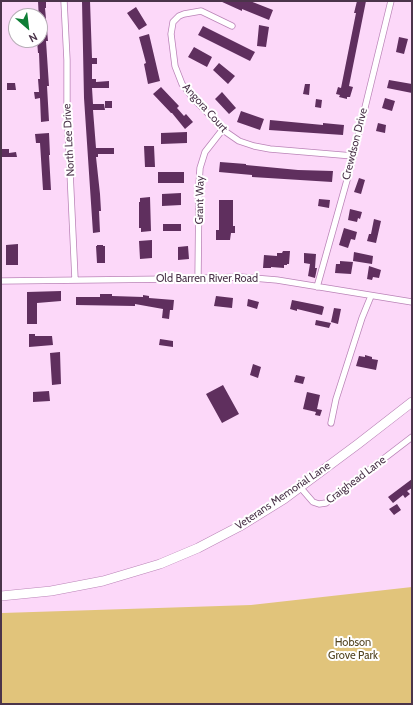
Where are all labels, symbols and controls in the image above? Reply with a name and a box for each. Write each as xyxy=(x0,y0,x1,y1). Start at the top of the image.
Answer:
north arrow xyxy=(8,8,48,48)
text: N xyxy=(26,30,40,46)
street label: Angora Court xyxy=(180,81,230,135)
street label: North Lee Drive xyxy=(60,103,78,177)
street label: Crewdson Drive xyxy=(340,107,370,181)
street label: Grant Way xyxy=(193,175,207,225)
street label: Old Barren River Road xyxy=(156,272,258,286)
street label: Craighead Lane xyxy=(324,453,388,507)
street label: Veterans Memorial Lane xyxy=(233,459,333,533)
park label: Hobson Grove Park xyxy=(328,636,378,662)

